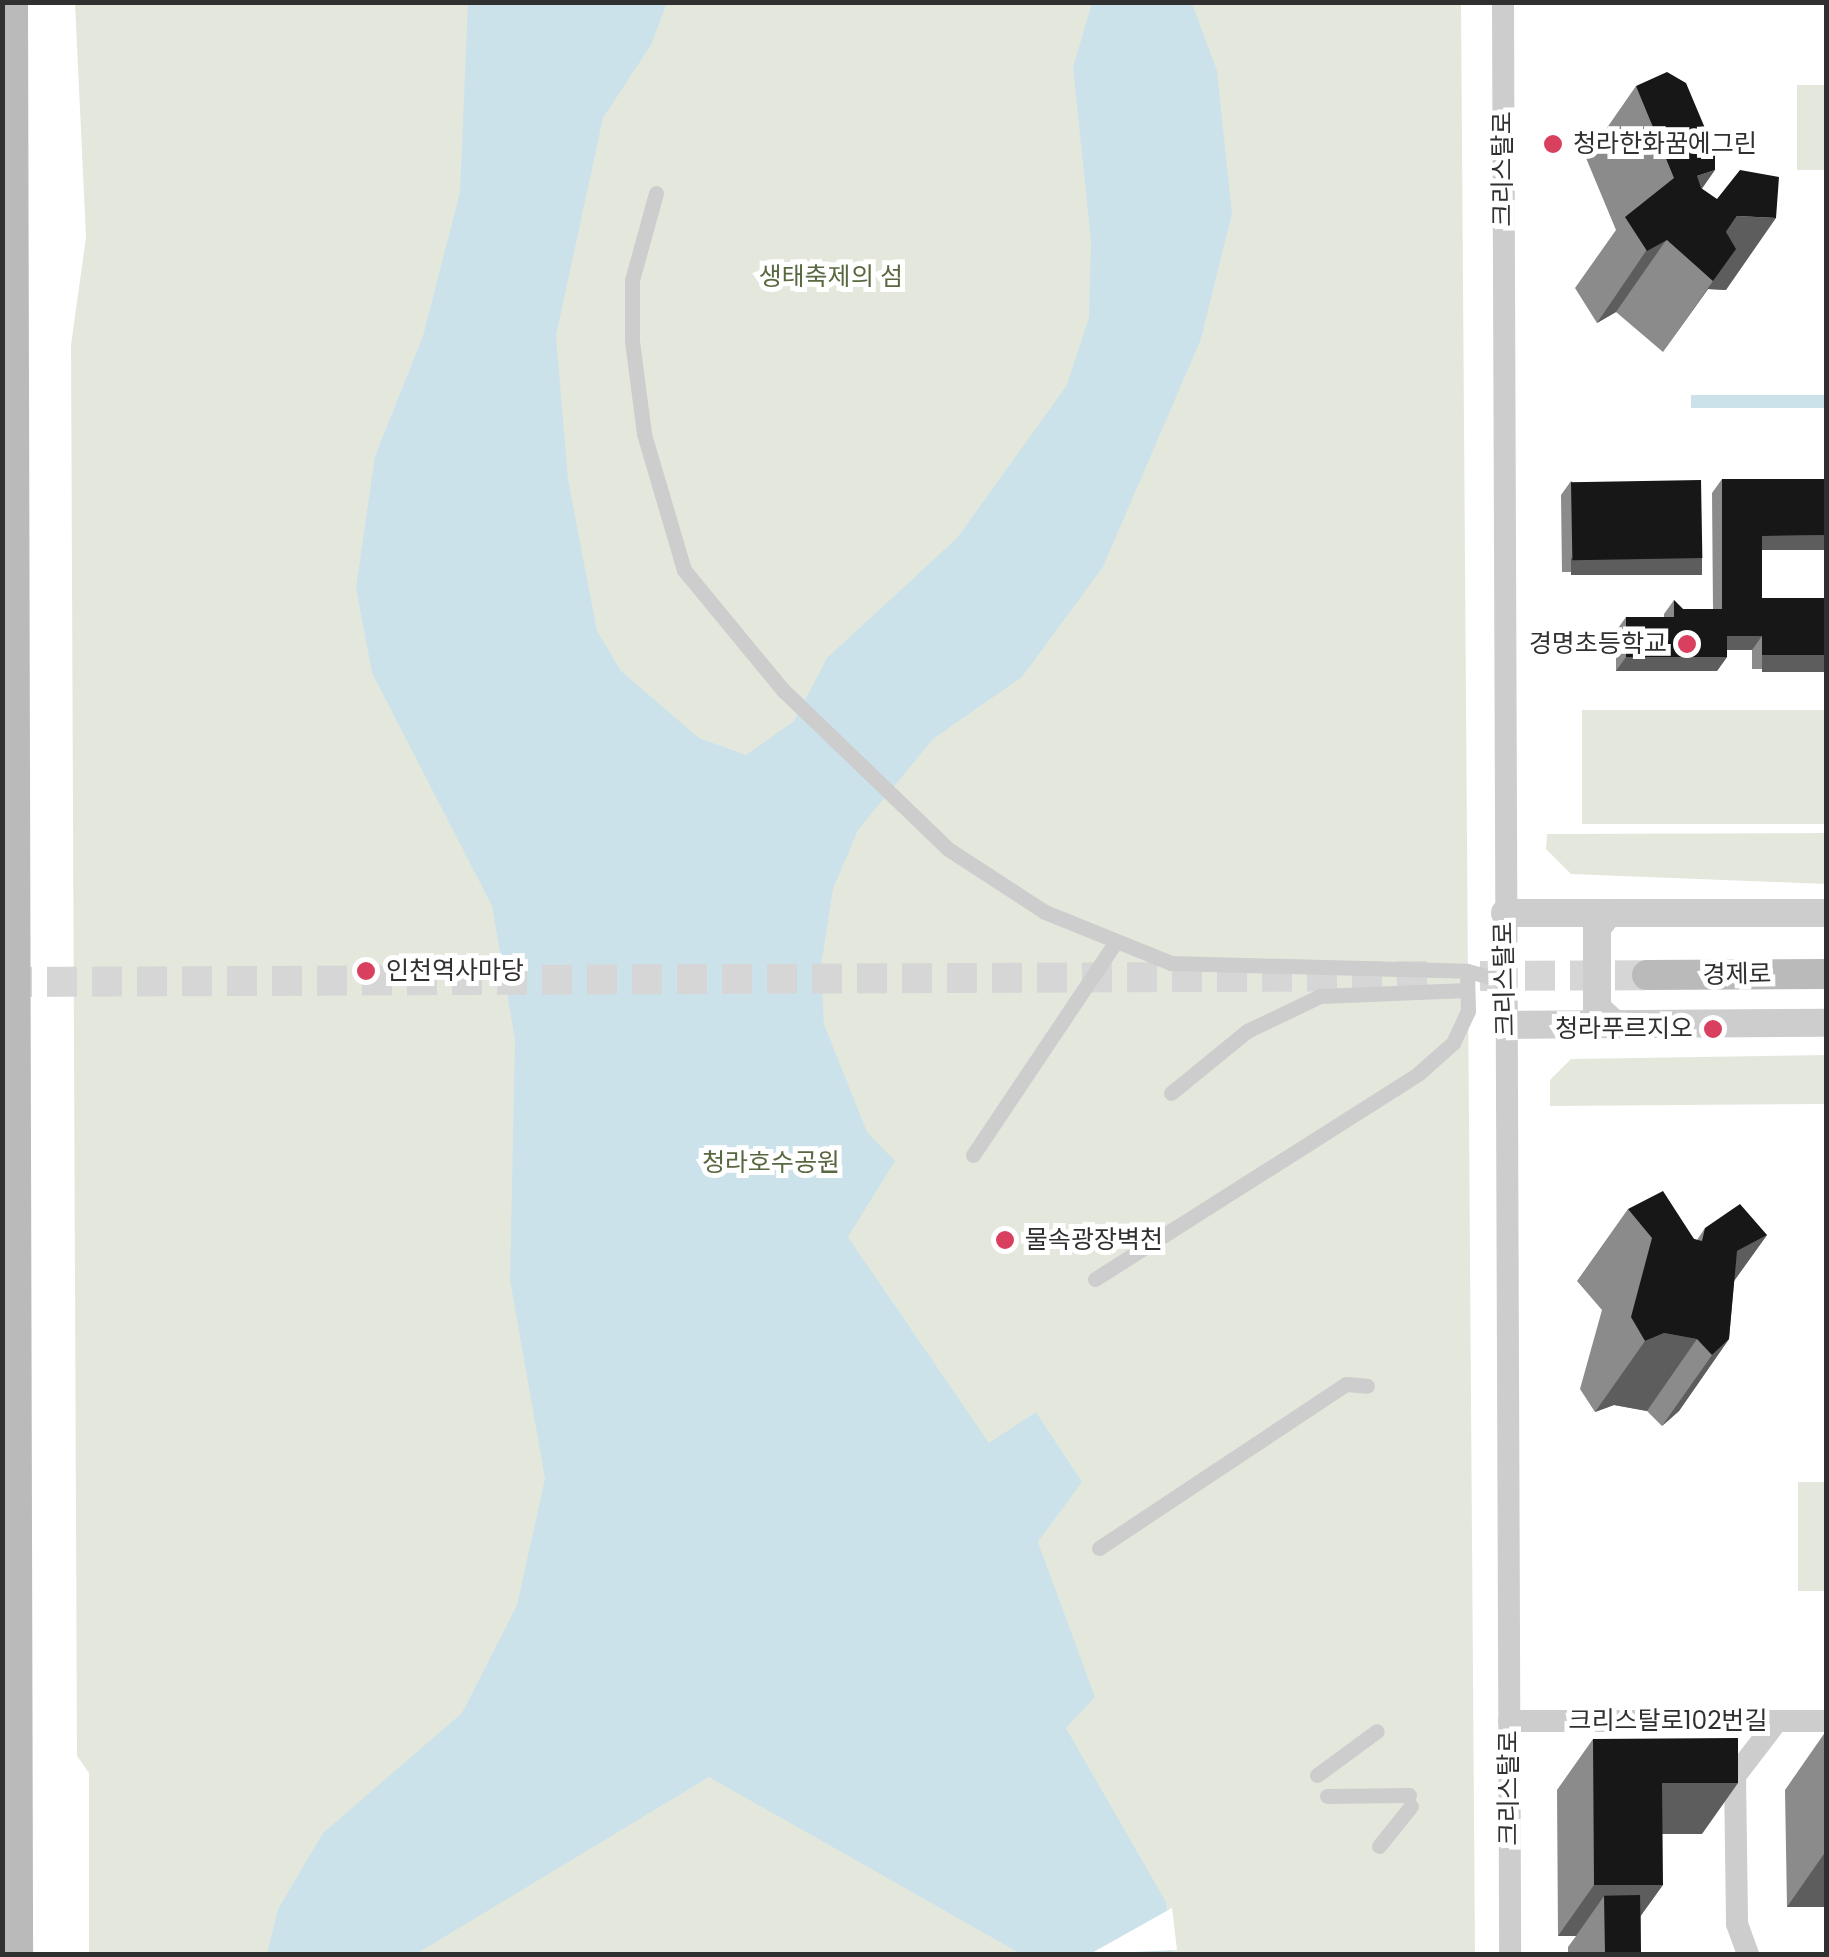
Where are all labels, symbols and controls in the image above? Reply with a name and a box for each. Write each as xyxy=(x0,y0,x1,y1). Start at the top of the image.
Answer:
street label: 크리스탈로 xyxy=(1488,112,1518,226)
place label: 청라한화꿈에그린 xyxy=(1573,129,1757,159)
marker: 청라한화꿈에그린 xyxy=(1542,133,1564,155)
park label: 생태축제의 섬 xyxy=(759,262,903,292)
place label: 경명초등학교 xyxy=(1529,629,1667,659)
marker: 경명초등학교 xyxy=(1676,633,1698,655)
street label: 크리스탈로 xyxy=(1489,921,1521,1037)
place label: 인천역사마당 xyxy=(386,956,524,986)
street label: 경제로 xyxy=(1702,959,1772,991)
marker: 인천역사마당 xyxy=(355,960,377,982)
place label: 청라푸르지오 xyxy=(1555,1014,1693,1044)
marker: 청라푸르지오 xyxy=(1702,1018,1724,1040)
park label: 청라호수공원 xyxy=(702,1148,840,1178)
place label: 물속광장벽천 xyxy=(1025,1225,1163,1255)
marker: 물속광장벽천 xyxy=(994,1229,1016,1251)
street label: 크리스탈로102번길 xyxy=(1568,1706,1768,1736)
street label: 크리스탈로 xyxy=(1494,1731,1524,1845)

